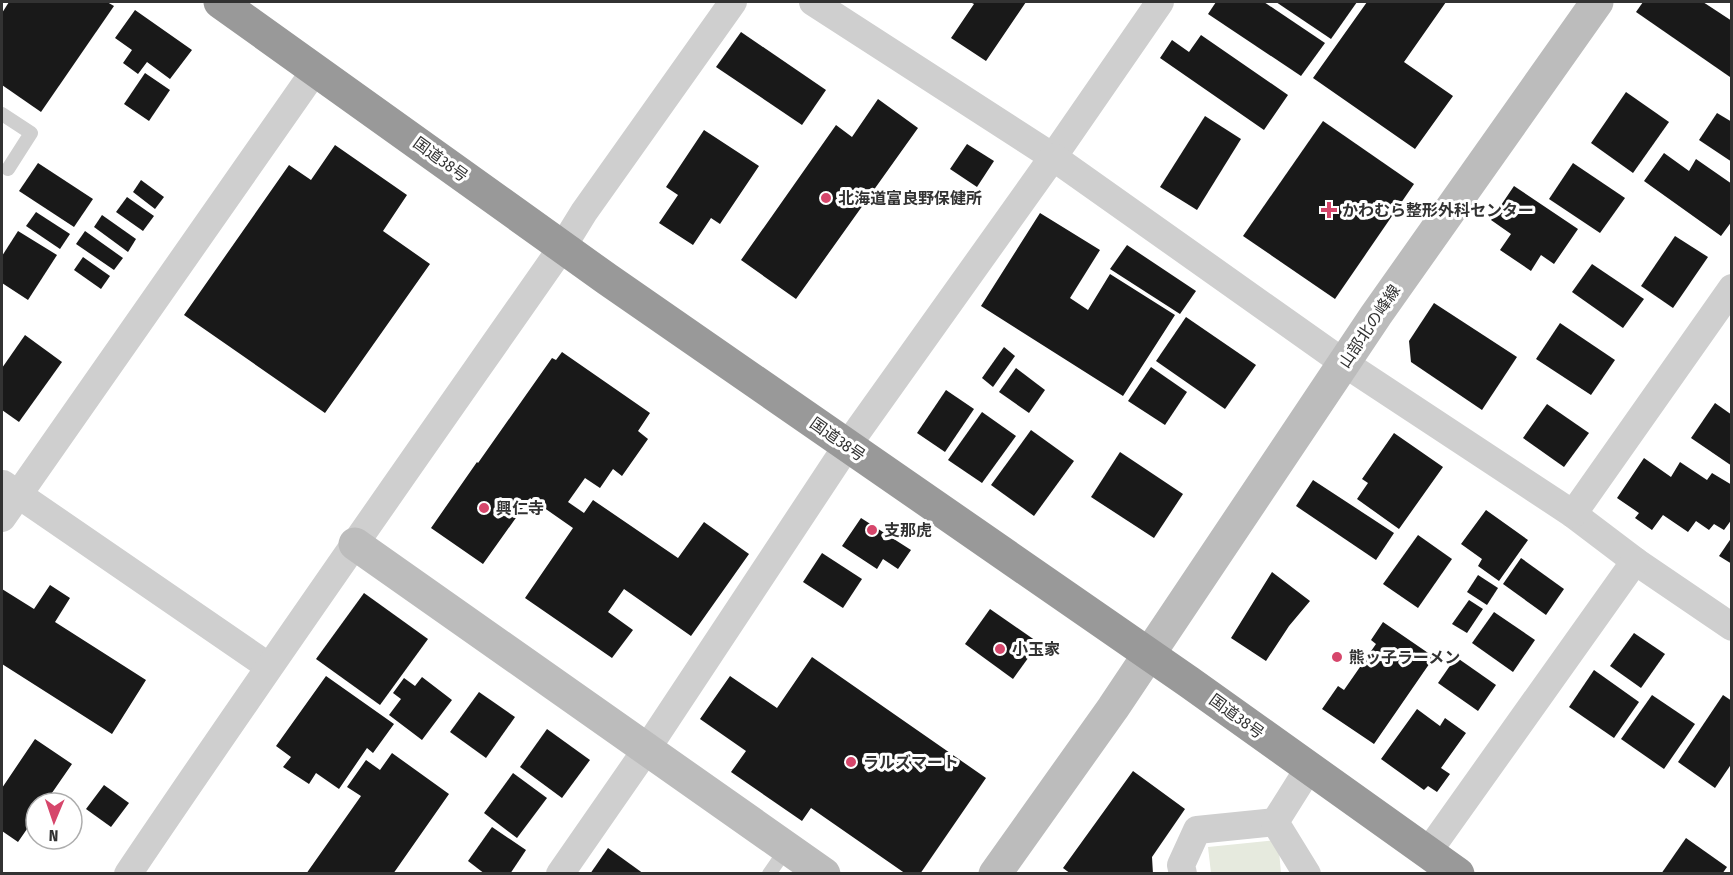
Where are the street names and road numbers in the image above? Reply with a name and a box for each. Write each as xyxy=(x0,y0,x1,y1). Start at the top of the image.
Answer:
street label: 国道38号 xyxy=(410,133,472,186)
street label: 山部北の峰線 xyxy=(1335,281,1404,371)
street label: 国道38号 xyxy=(806,413,869,465)
street label: 国道38号 xyxy=(1206,690,1268,743)

